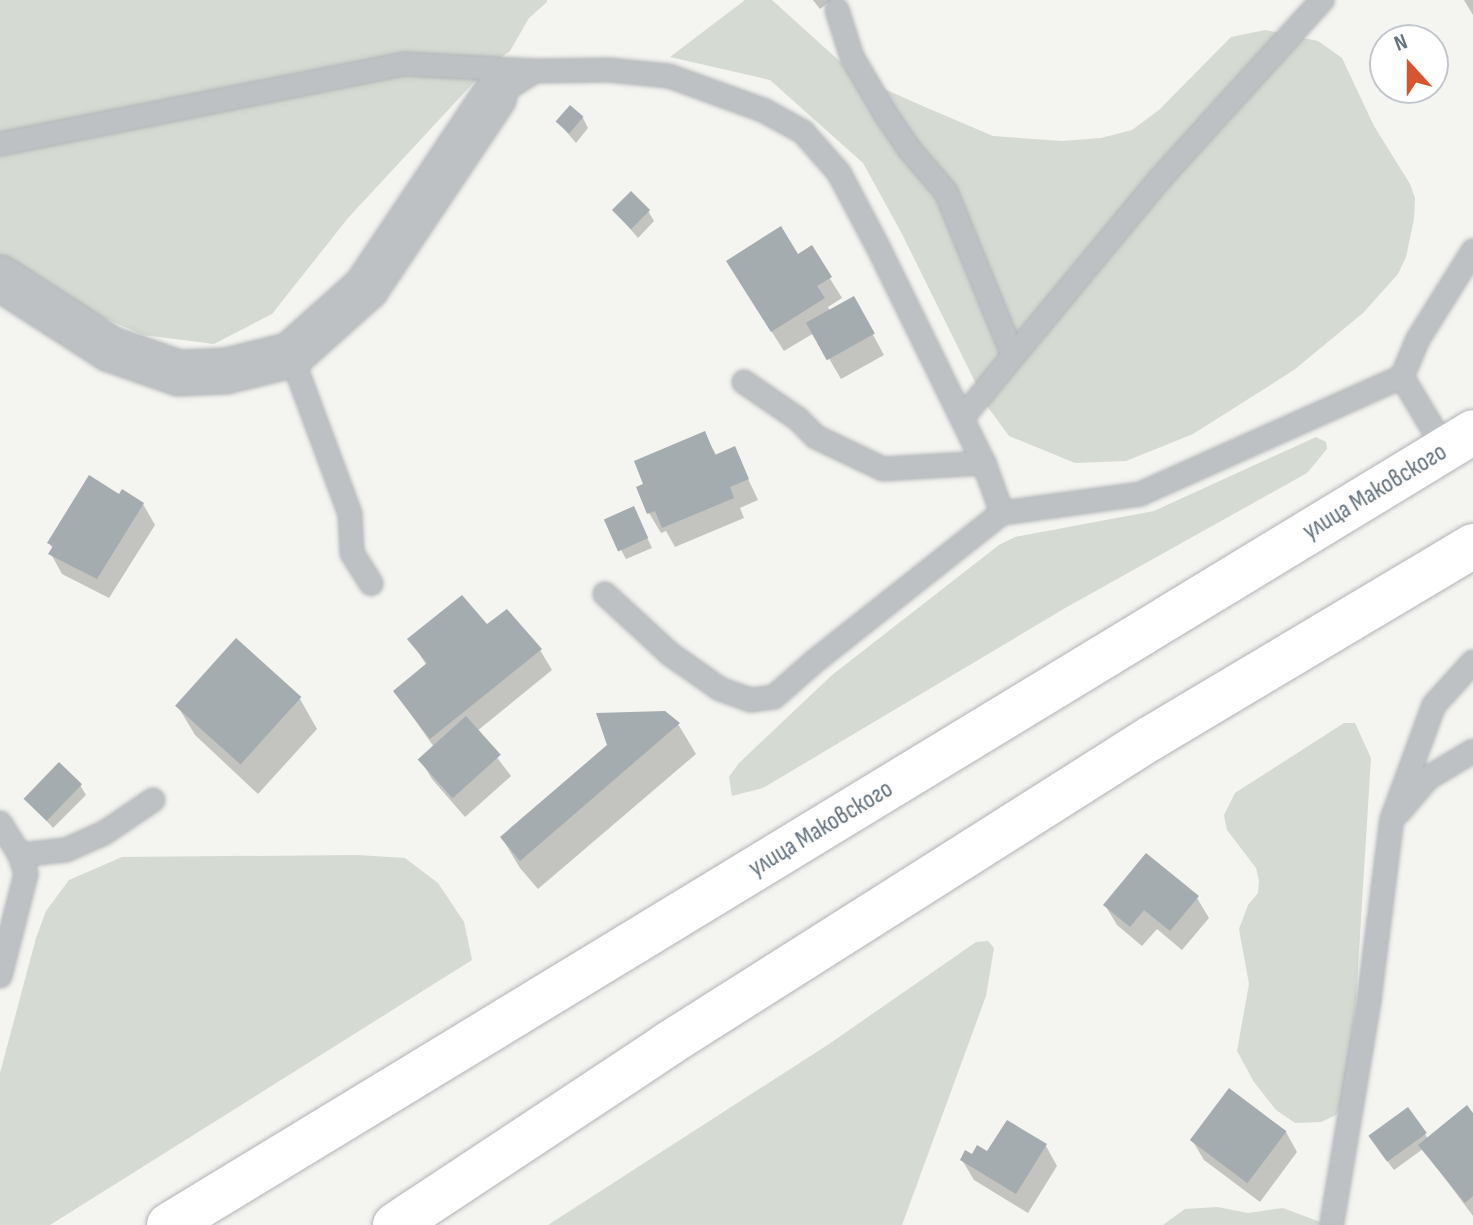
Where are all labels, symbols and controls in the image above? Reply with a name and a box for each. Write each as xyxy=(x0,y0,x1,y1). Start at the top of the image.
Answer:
north arrow xyxy=(1369,24,1449,104)
text: N xyxy=(1391,28,1411,58)
street label: улица Маковского xyxy=(1297,437,1453,547)
street label: улица Маковского xyxy=(743,774,899,884)

